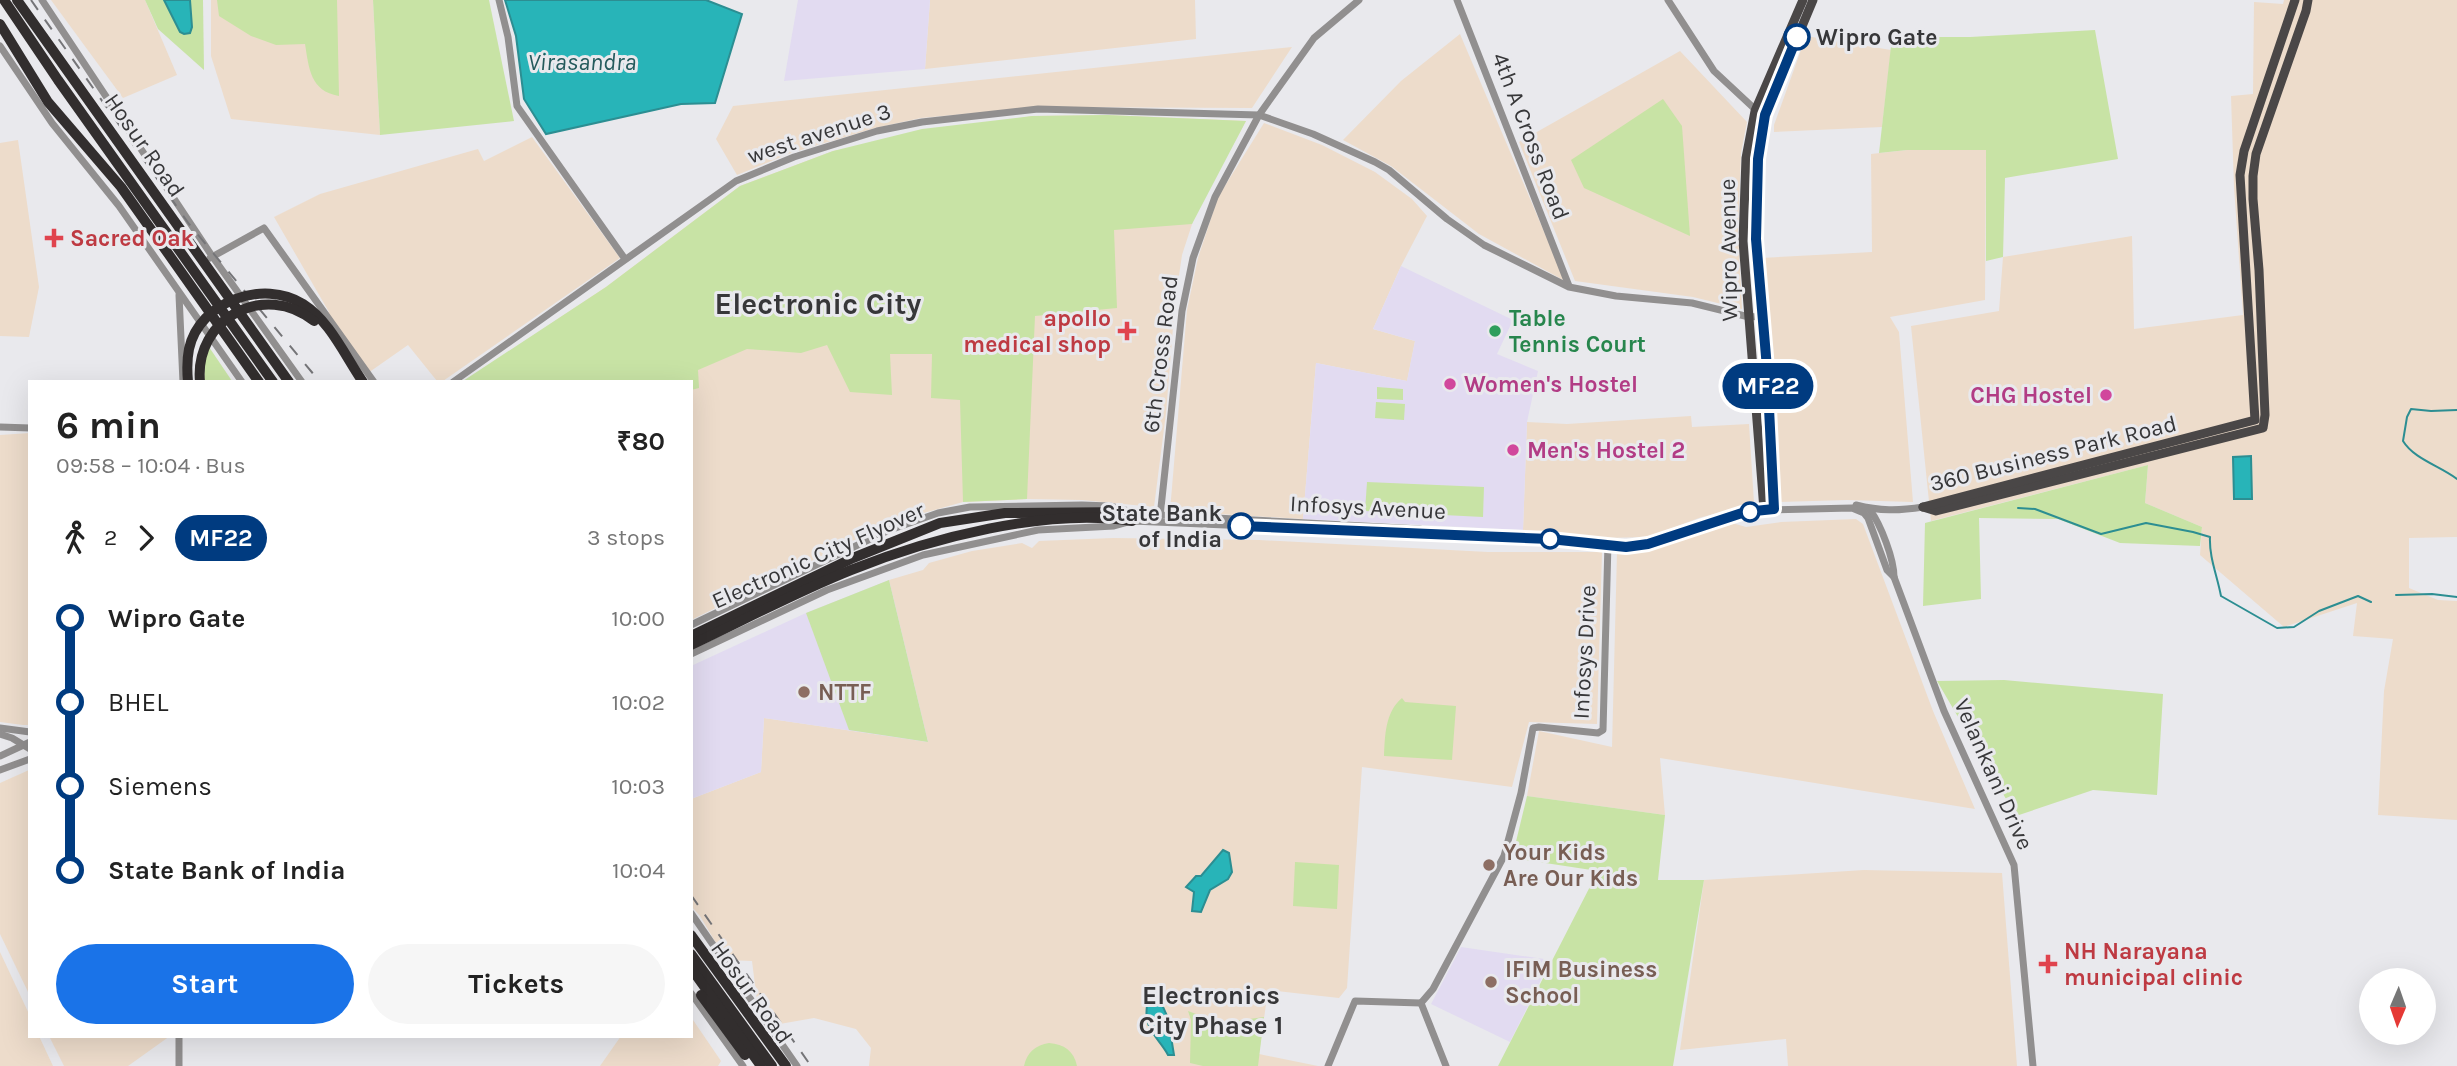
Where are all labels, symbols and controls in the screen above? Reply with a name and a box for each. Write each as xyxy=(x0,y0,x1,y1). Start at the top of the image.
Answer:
marker: Wipro Gate xyxy=(1784,24,1810,50)
place label: Wipro Gate xyxy=(1816,24,1938,51)
water label: Virasandra xyxy=(528,48,636,76)
street label: 4th A Cross Road xyxy=(1486,49,1575,224)
street label: Hosur Road xyxy=(99,88,190,202)
street label: west avenue 3 xyxy=(744,98,894,169)
street label: Wipro Avenue xyxy=(1714,178,1743,322)
place label: Sacred Oak xyxy=(70,225,195,252)
marker: Sacred Oak xyxy=(44,228,64,248)
street label: 6th Cross Road xyxy=(1137,274,1184,434)
district label: Electronic City xyxy=(715,286,921,322)
place label: apollo medical shop xyxy=(963,305,1111,358)
place label: Table Tennis Court xyxy=(1509,305,1646,358)
marker: apollo medical shop xyxy=(1117,321,1137,341)
marker: Table Tennis Court xyxy=(1487,323,1503,339)
line badge: MF22 xyxy=(1719,363,1817,409)
place label: Women's Hostel xyxy=(1464,371,1638,398)
text: MF22 xyxy=(1736,372,1800,400)
marker: Women's Hostel xyxy=(1442,376,1458,392)
place label: CHG Hostel xyxy=(1970,382,2092,409)
marker: CHG Hostel xyxy=(2098,387,2114,403)
text: 6 min xyxy=(56,403,161,448)
street label: 360 Business Park Road xyxy=(1927,410,2179,497)
text: ₹80 xyxy=(617,426,665,457)
place label: Men's Hostel 2 xyxy=(1527,437,1685,464)
marker: Men's Hostel 2 xyxy=(1505,442,1521,458)
text: 09:58 – 10:04 · Bus xyxy=(56,452,246,479)
street label: Infosys Avenue xyxy=(1289,490,1447,525)
street label: Electronic City Flyover xyxy=(708,496,929,615)
place label: State Bank of India xyxy=(1101,500,1222,553)
unlabelled marker xyxy=(1740,502,1760,522)
marker: State Bank of India xyxy=(1228,513,1254,539)
icon: walk xyxy=(56,519,94,557)
icon: forward xyxy=(127,519,165,557)
text: 2 xyxy=(104,524,117,551)
text: MF22 xyxy=(189,524,253,552)
text: 3 stops xyxy=(587,524,665,551)
unlabelled marker xyxy=(1540,529,1560,549)
street label: Infosys Drive xyxy=(1568,584,1601,720)
text: Wipro Gate xyxy=(108,603,245,634)
text: 10:00 xyxy=(611,605,665,632)
place label: NTTF xyxy=(818,679,872,706)
marker: NTTF xyxy=(796,684,812,700)
text: BHEL xyxy=(108,687,168,718)
text: 10:02 xyxy=(611,689,665,716)
street label: Velankani Drive xyxy=(1948,694,2039,854)
text: Siemens xyxy=(108,771,212,802)
text: 10:03 xyxy=(611,773,665,800)
place label: Your Kids Are Our Kids xyxy=(1503,839,1638,892)
text: State Bank of India xyxy=(108,855,346,886)
text: 10:04 xyxy=(612,857,665,884)
marker: Your Kids Are Our Kids xyxy=(1481,857,1497,873)
street label: Hosur Road xyxy=(705,936,798,1049)
place label: NH Narayana municipal clinic xyxy=(2064,938,2243,991)
button: Start xyxy=(56,944,354,1024)
button: Tickets xyxy=(368,944,665,1024)
marker: NH Narayana municipal clinic xyxy=(2038,954,2058,974)
place label: IFIM Business School xyxy=(1505,956,1657,1009)
north arrow xyxy=(2359,968,2436,1045)
map controls xyxy=(2359,968,2436,1045)
marker: IFIM Business School xyxy=(1483,974,1499,990)
district label: Electronics City Phase 1 xyxy=(1139,980,1283,1041)

